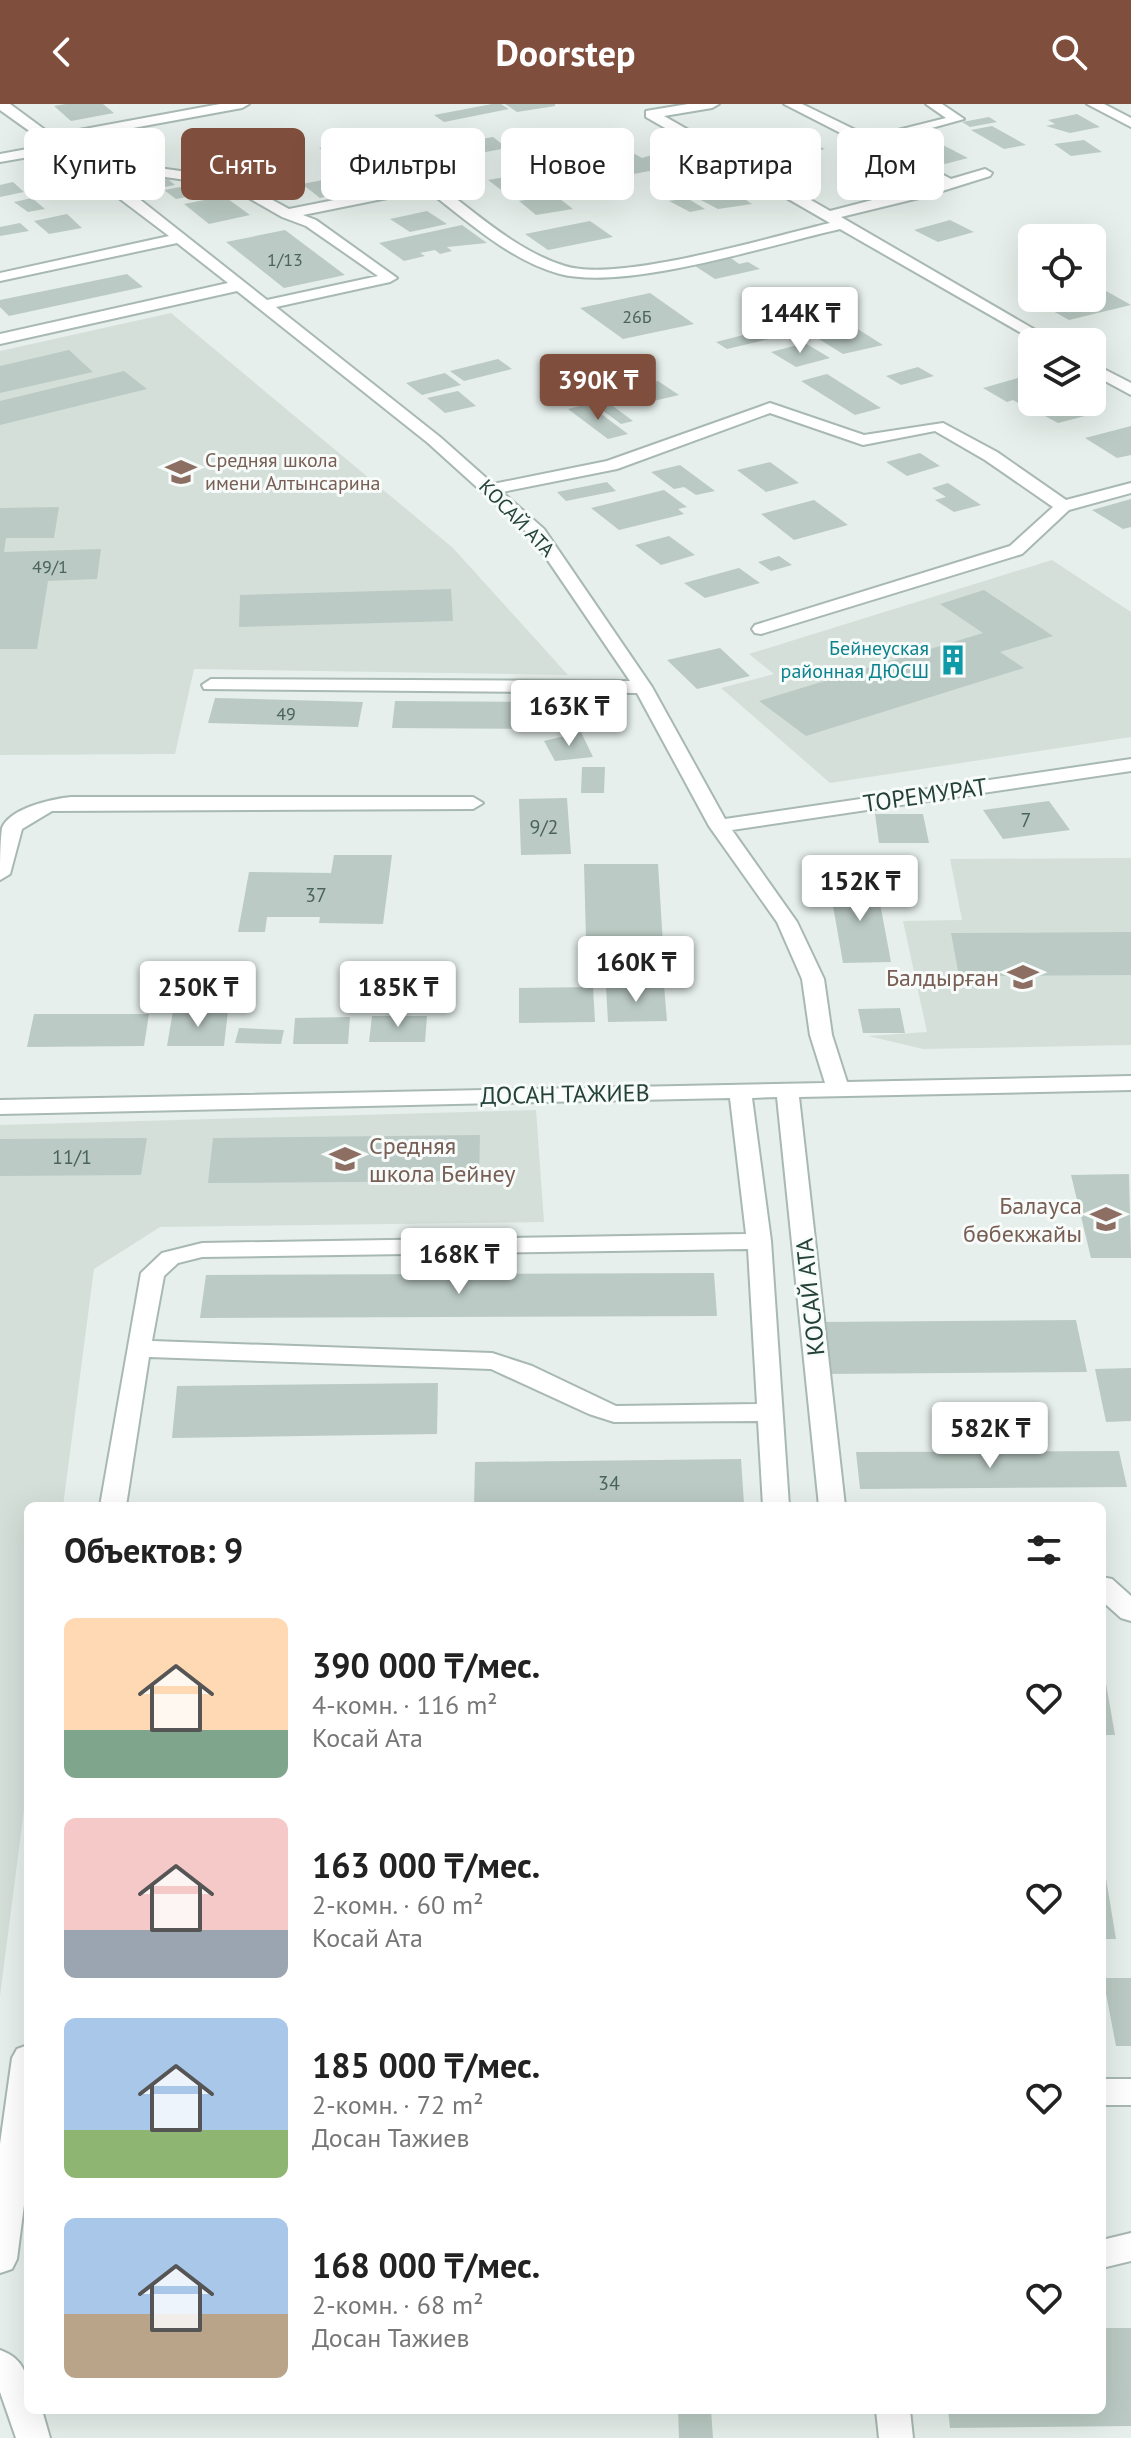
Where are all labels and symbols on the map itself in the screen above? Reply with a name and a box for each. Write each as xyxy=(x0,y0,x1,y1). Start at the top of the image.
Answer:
house number: 1/13 xyxy=(267,248,303,271)
pin: 144K ₸ xyxy=(735,287,865,355)
house number: 26Б xyxy=(622,305,652,328)
pin: 390K ₸ xyxy=(533,354,663,422)
place label: Средняя школа имени Алтынсарина xyxy=(205,447,380,496)
school or university icon: Средняя школа имени Алтынсарина xyxy=(164,455,198,489)
street label: КОСАЙ АТА xyxy=(474,474,561,563)
house number: 49/1 xyxy=(32,555,68,578)
place label: Бейнеуская районная ДЮСШ xyxy=(781,635,929,684)
building icon: Бейнеуская районная ДЮСШ xyxy=(936,643,970,677)
pin: 163K ₸ xyxy=(504,680,634,748)
house number: 49 xyxy=(276,702,296,725)
street label: ТОРЕМУРАТ xyxy=(861,771,989,819)
house number: 7 xyxy=(1021,807,1031,833)
house number: 9/2 xyxy=(530,814,558,840)
pin: 152K ₸ xyxy=(795,855,925,923)
house number: 37 xyxy=(305,882,327,908)
pin: 160K ₸ xyxy=(571,936,701,1004)
school or university icon: Балдырған xyxy=(1006,960,1040,994)
pin: 250K ₸ xyxy=(133,961,263,1029)
pin: 185K ₸ xyxy=(333,961,463,1029)
place label: Балдырған xyxy=(886,962,999,993)
street label: ДОСАН ТАЖИЕВ xyxy=(480,1077,650,1111)
place label: Средняя школа Бейнеу xyxy=(369,1130,515,1189)
school or university icon: Средняя школа Бейнеу xyxy=(328,1142,362,1176)
house number: 11/1 xyxy=(52,1144,92,1170)
place label: Балауса бөбекжайы xyxy=(963,1190,1082,1249)
school or university icon: Балауса бөбекжайы xyxy=(1089,1202,1123,1236)
pin: 168K ₸ xyxy=(394,1228,524,1296)
street label: КОСАЙ АТА xyxy=(788,1237,832,1357)
pin: 582K ₸ xyxy=(925,1402,1055,1470)
house number: 34 xyxy=(598,1470,620,1496)

